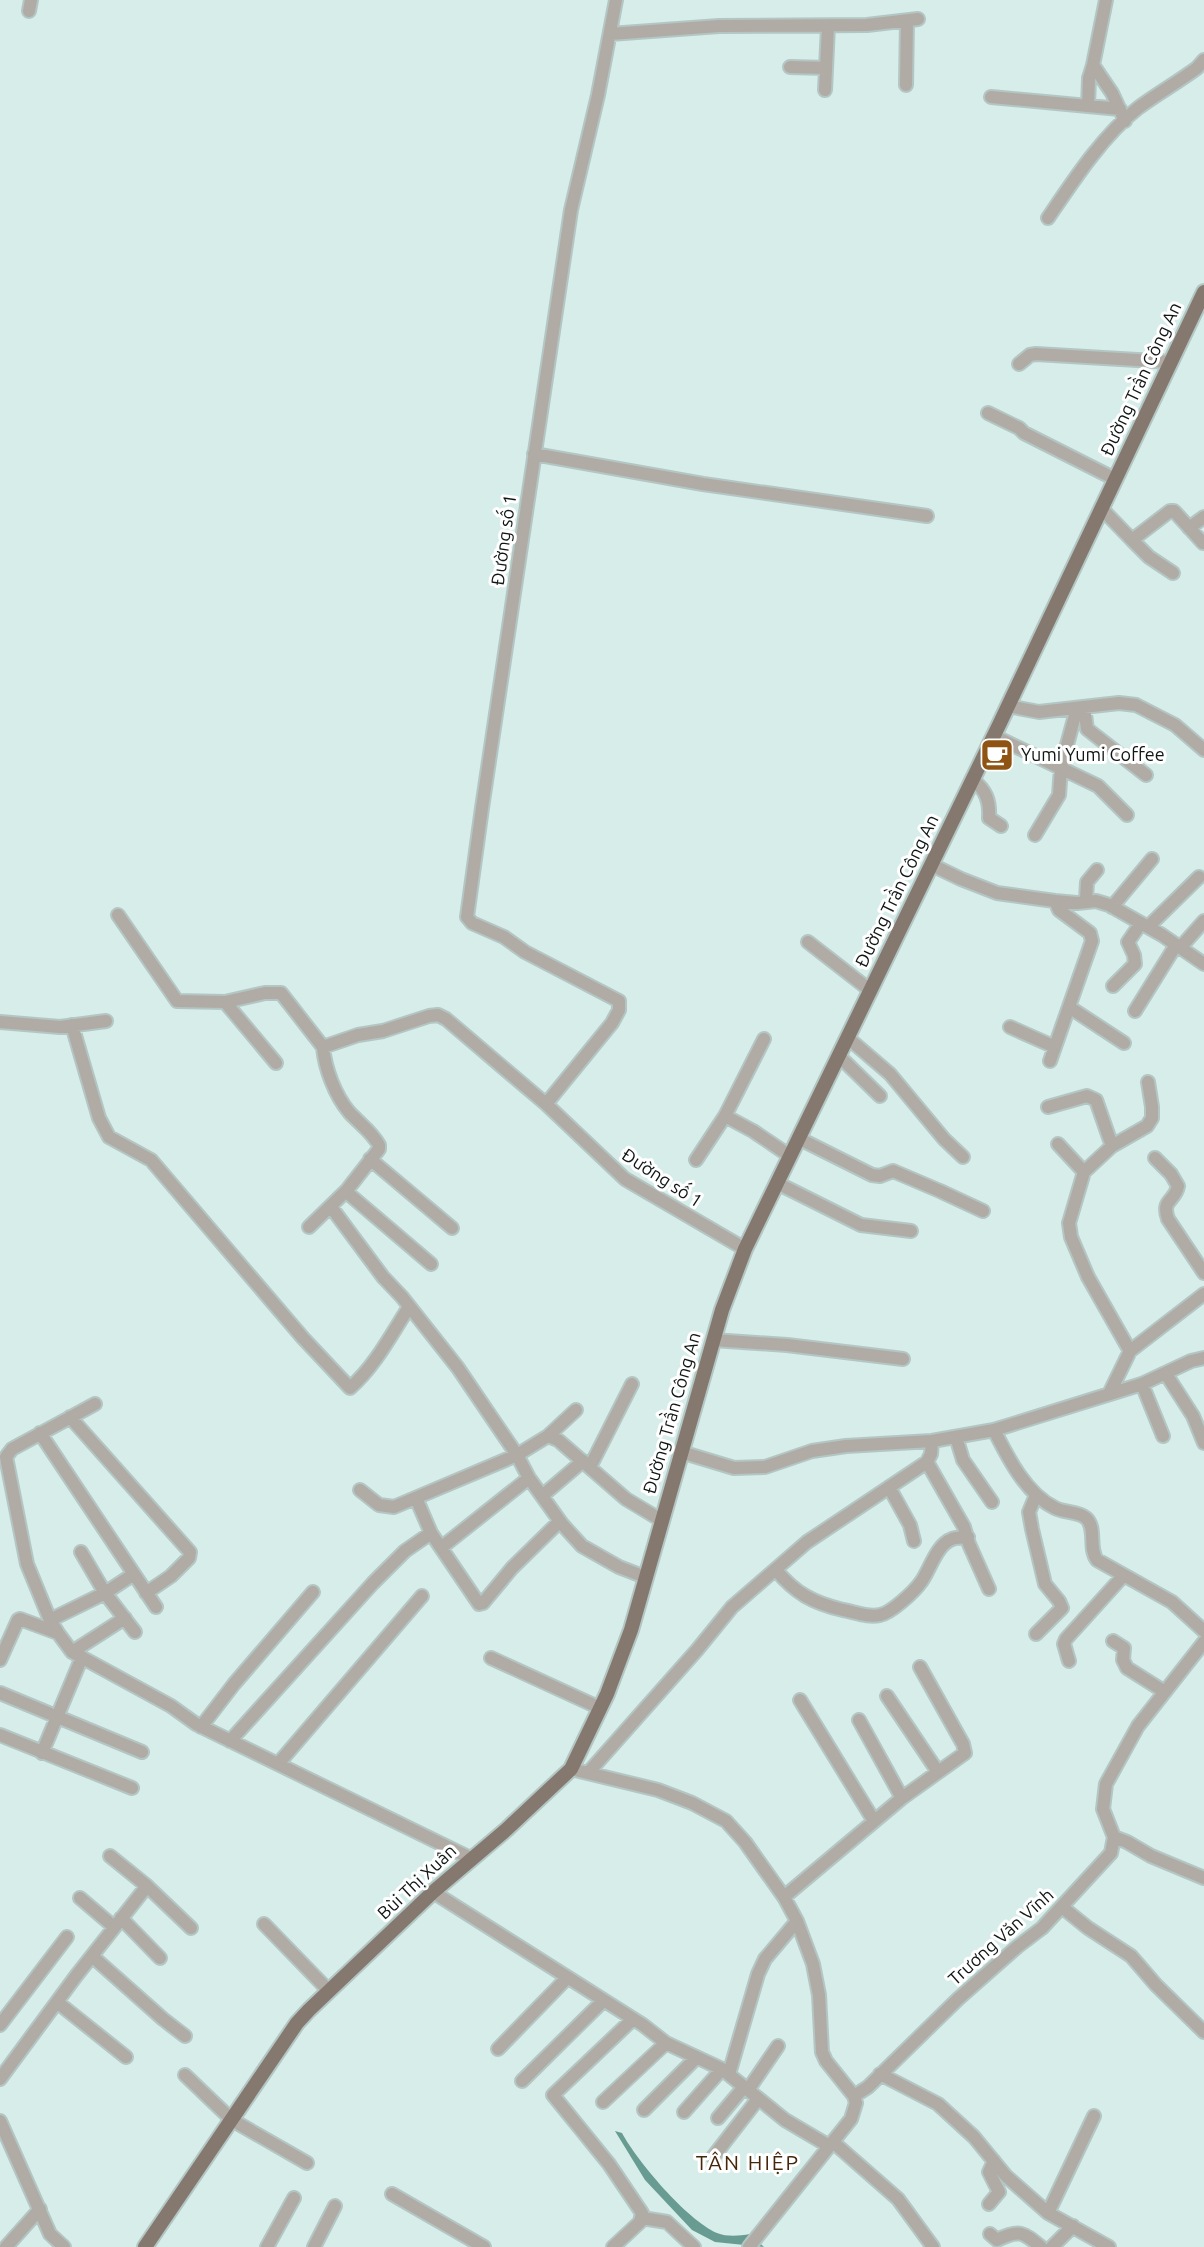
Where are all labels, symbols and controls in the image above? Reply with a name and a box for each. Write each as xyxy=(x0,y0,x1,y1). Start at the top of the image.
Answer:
street label: Đường Trần Công An xyxy=(1094,298,1184,459)
street label: Đường số 1 xyxy=(484,493,519,587)
cafe icon: Yumi Yumi Coffee xyxy=(978,736,1016,774)
place label: Yumi Yumi Coffee xyxy=(1021,744,1165,764)
street label: Đường Trần Công An xyxy=(848,810,942,970)
street label: Đường số 1 xyxy=(619,1142,708,1210)
street label: Đường Trần Công An xyxy=(636,1329,704,1496)
street label: Bùi Thị Xuân xyxy=(373,1840,460,1923)
street label: Trương Văn Vĩnh xyxy=(944,1884,1057,1988)
district label: TÂN HIỆP xyxy=(696,2150,800,2174)

